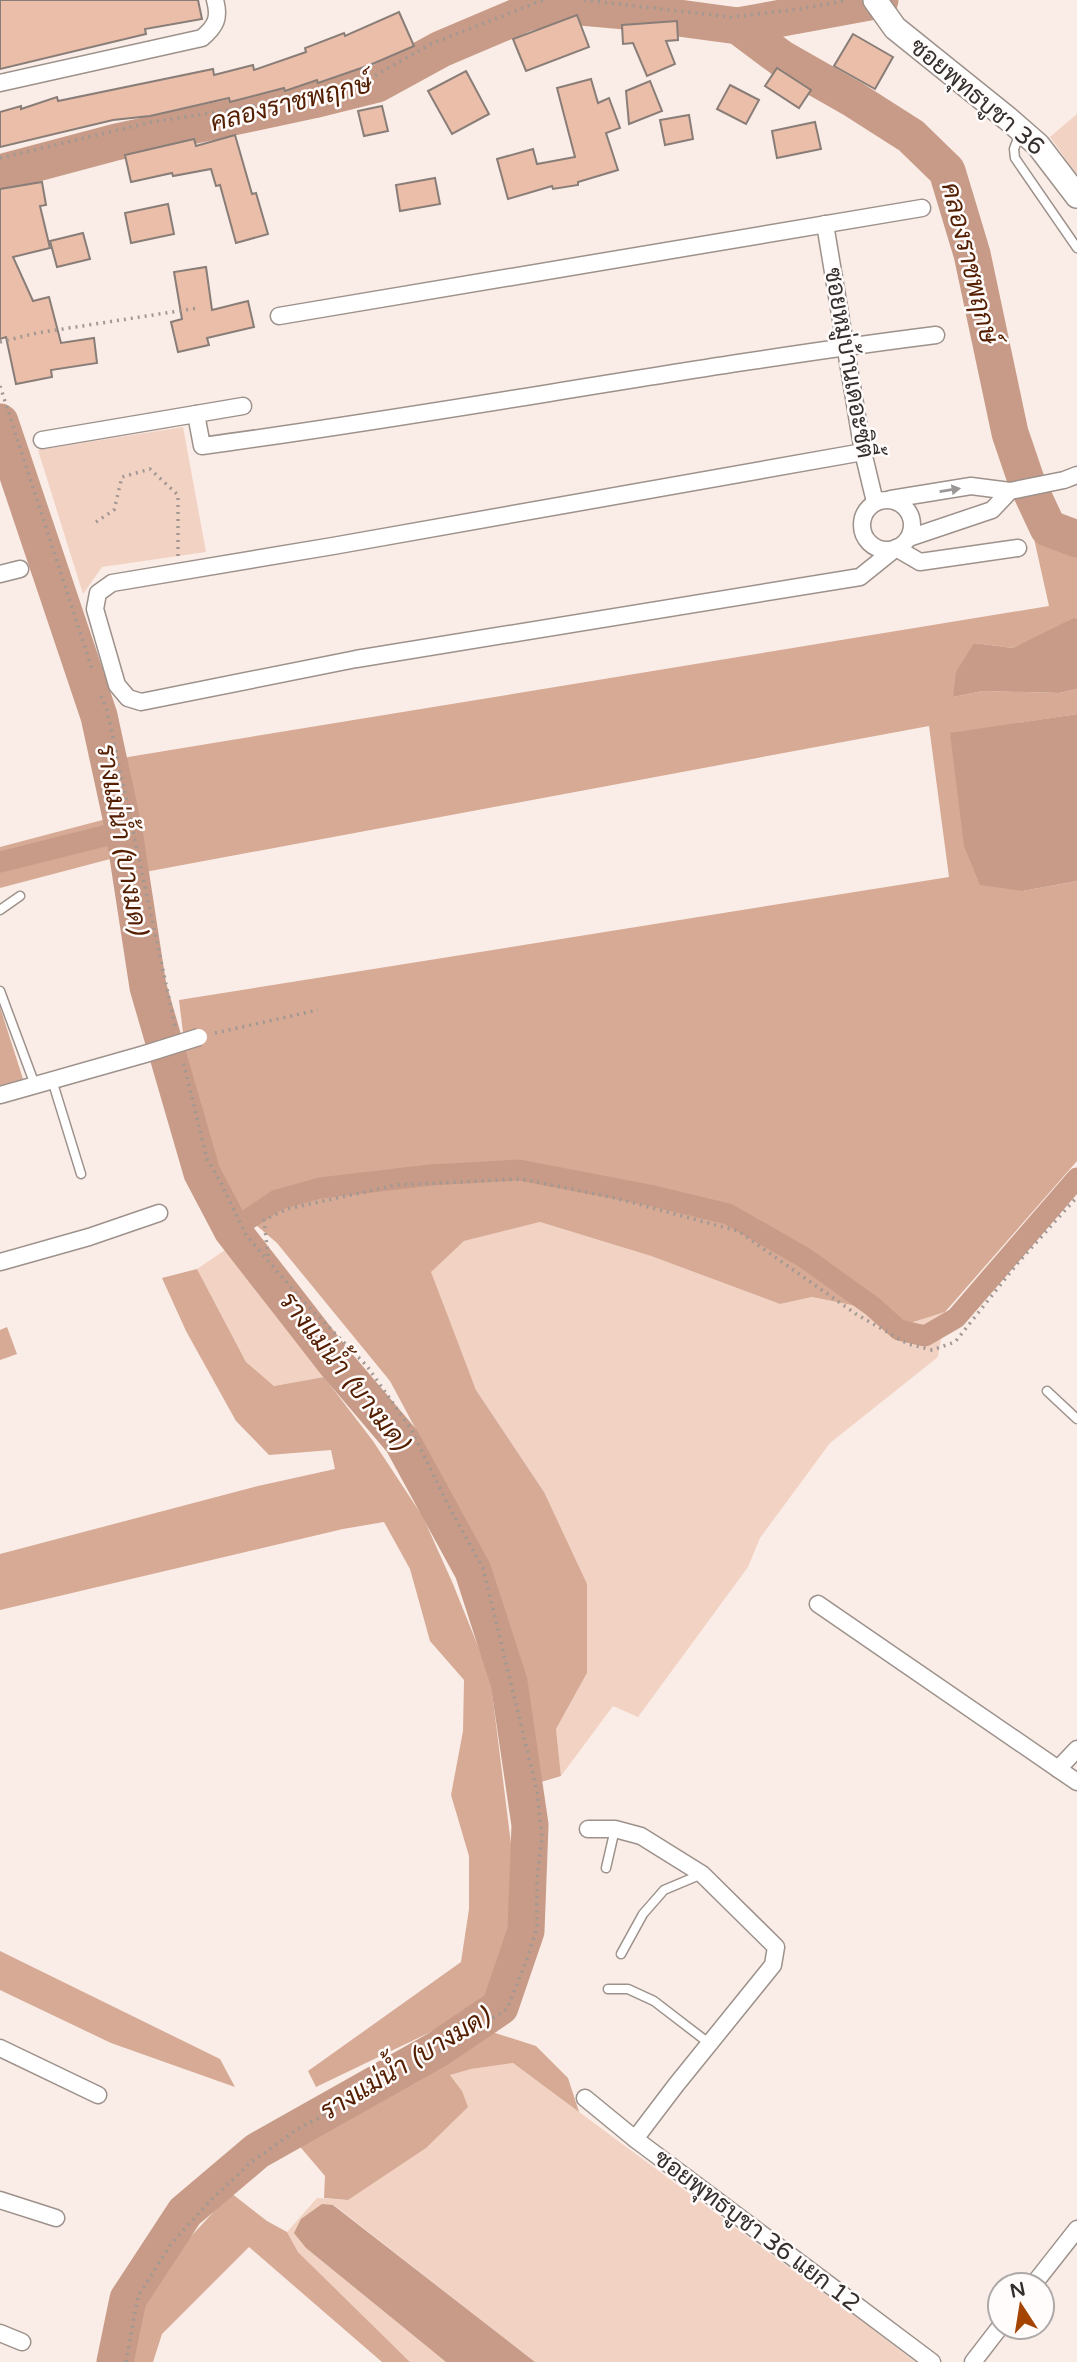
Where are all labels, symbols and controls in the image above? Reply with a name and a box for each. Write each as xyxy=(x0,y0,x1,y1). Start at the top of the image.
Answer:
street label: ซอยพุทธบูชา 36 xyxy=(903,32,1050,163)
water label: คลองราชพฤกษ์ xyxy=(207,65,378,138)
water label: คลองราชพฤกษ์ xyxy=(935,179,1008,350)
street label: ซอยหมู่บ้านเดอะซิตี้ xyxy=(816,264,888,463)
one-way arrow xyxy=(940,484,962,495)
water label: รางแม่น้ำ (บางมด) xyxy=(90,740,160,938)
water label: รางแม่น้ำ (บางมด) xyxy=(272,1282,421,1458)
water label: รางแม่น้ำ (บางมด) xyxy=(311,1995,497,2127)
street label: ซอยพุทธบูชา 36 แยก 12 xyxy=(647,2144,866,2320)
north arrow xyxy=(986,2271,1056,2341)
text: N xyxy=(1008,2278,1027,2303)

